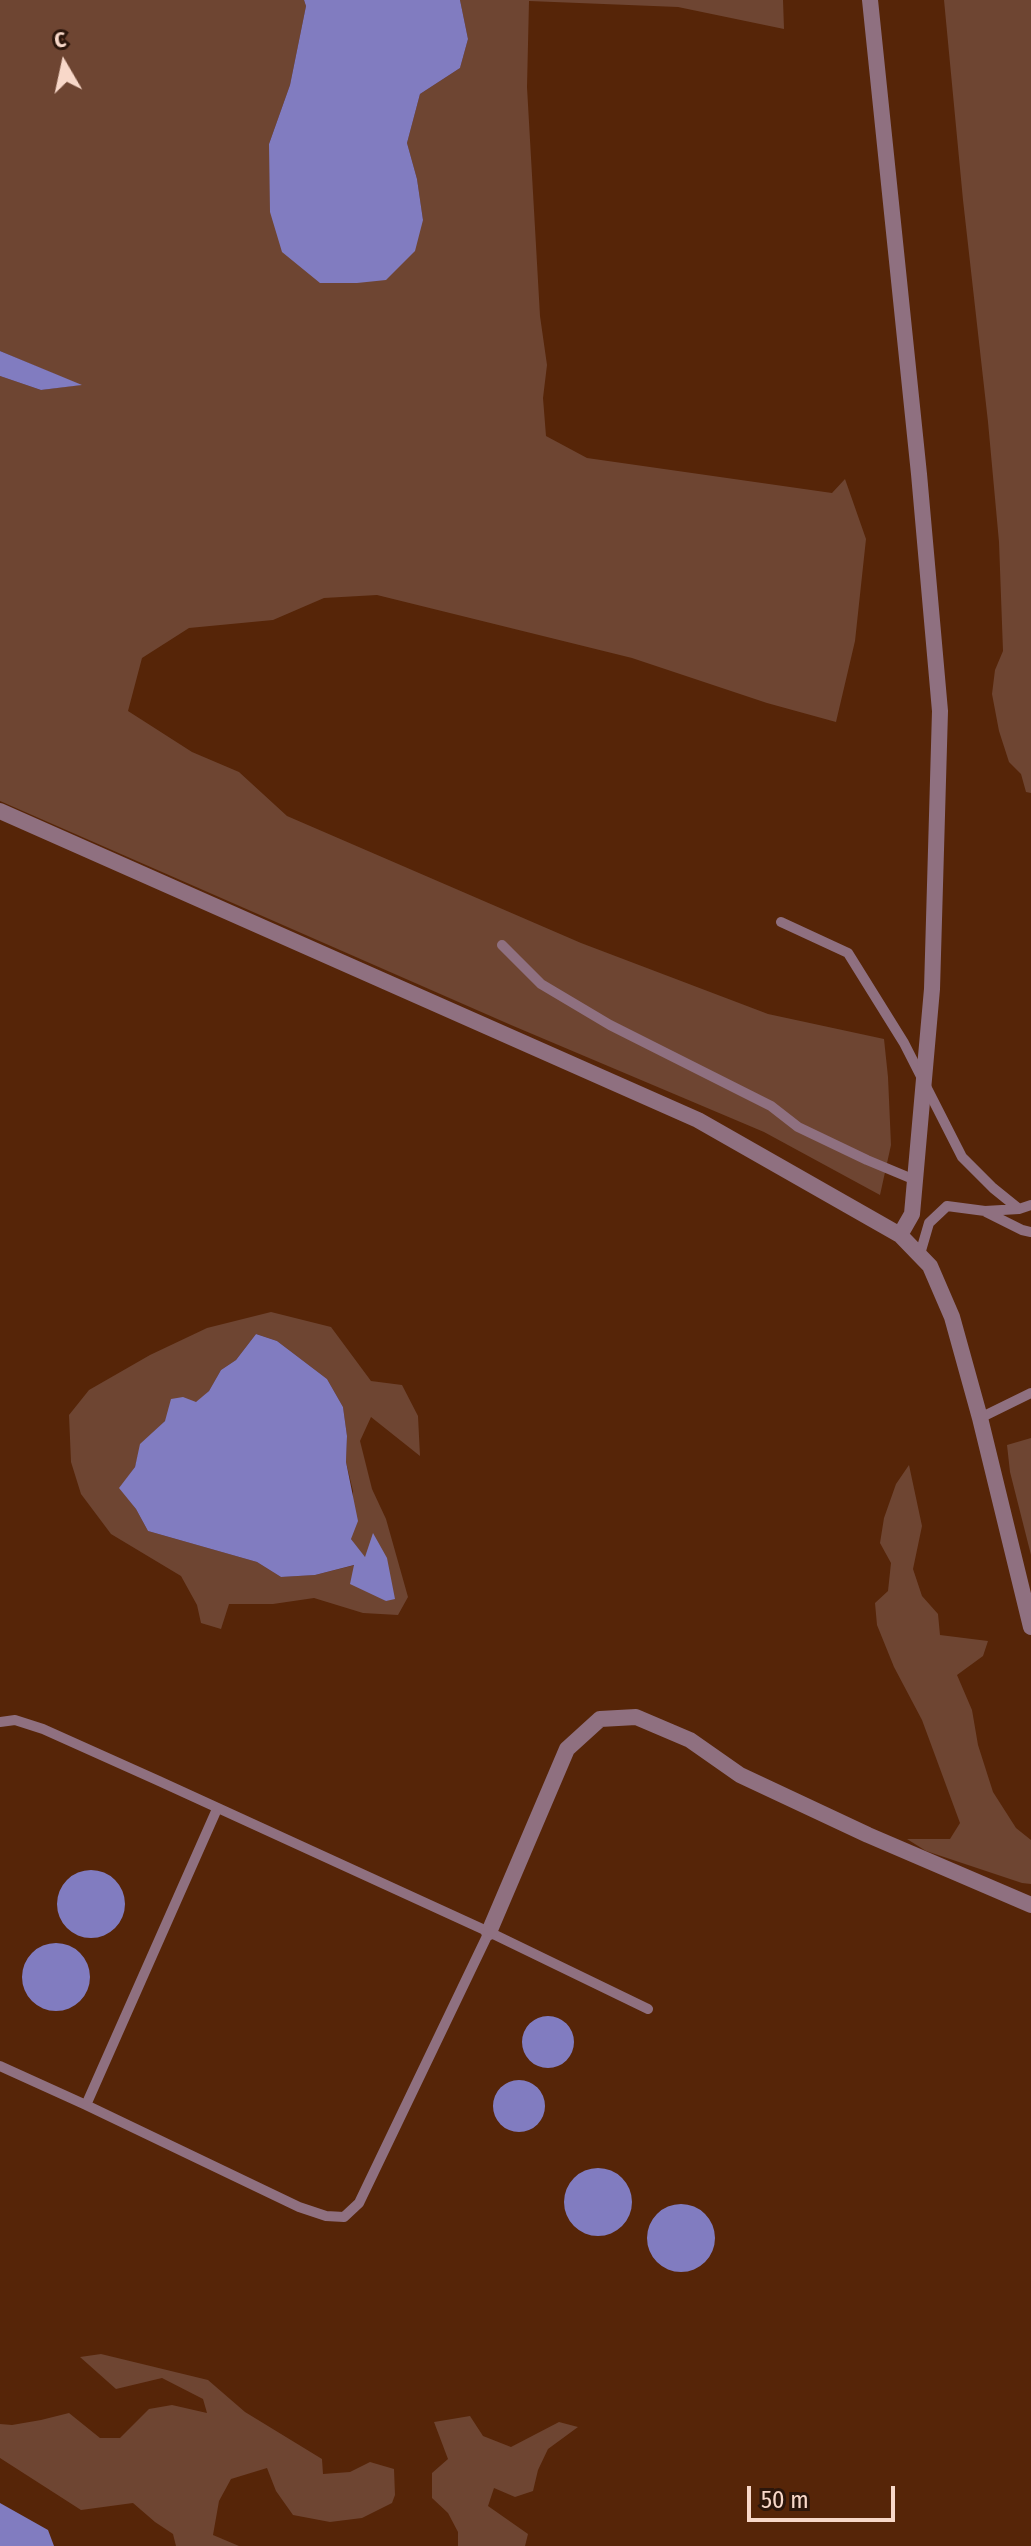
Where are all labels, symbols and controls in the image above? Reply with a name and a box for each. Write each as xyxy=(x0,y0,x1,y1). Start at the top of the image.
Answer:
north arrow xyxy=(24,24,104,104)
text: С xyxy=(52,26,68,54)
scale bar xyxy=(751,2470,899,2520)
text: 50 m xyxy=(761,2486,809,2514)

